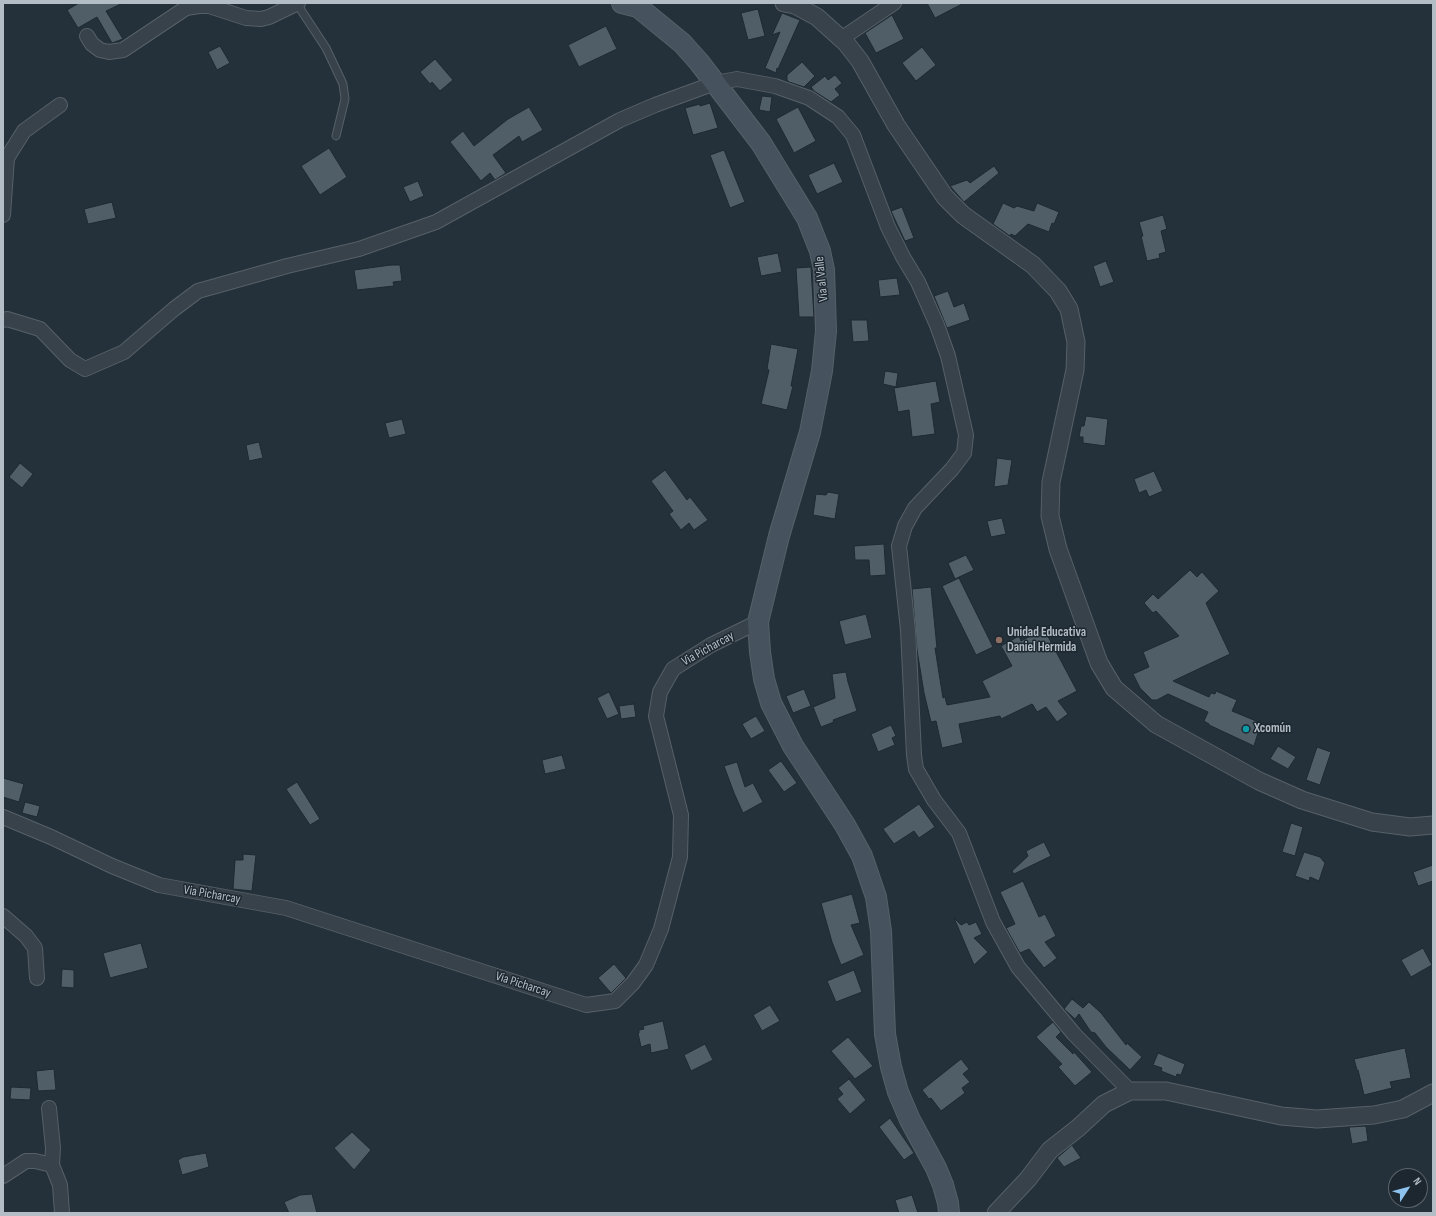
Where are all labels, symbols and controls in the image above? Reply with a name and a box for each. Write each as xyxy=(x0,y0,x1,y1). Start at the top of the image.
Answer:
street label: Via al Valle xyxy=(812,256,832,302)
place label: Unidad Educativa Daniel Hermida xyxy=(1007,625,1086,656)
street label: Via Picharcay xyxy=(679,628,737,670)
marker: Unidad Educativa Daniel Hermida xyxy=(994,635,1004,645)
place label: Xcomún xyxy=(1254,721,1291,737)
marker: Xcomún xyxy=(1241,724,1251,734)
street label: Via Picharcay xyxy=(182,882,242,908)
street label: Via Picharcay xyxy=(493,969,553,1001)
north arrow xyxy=(1388,1168,1428,1208)
text: N xyxy=(1410,1175,1424,1187)

